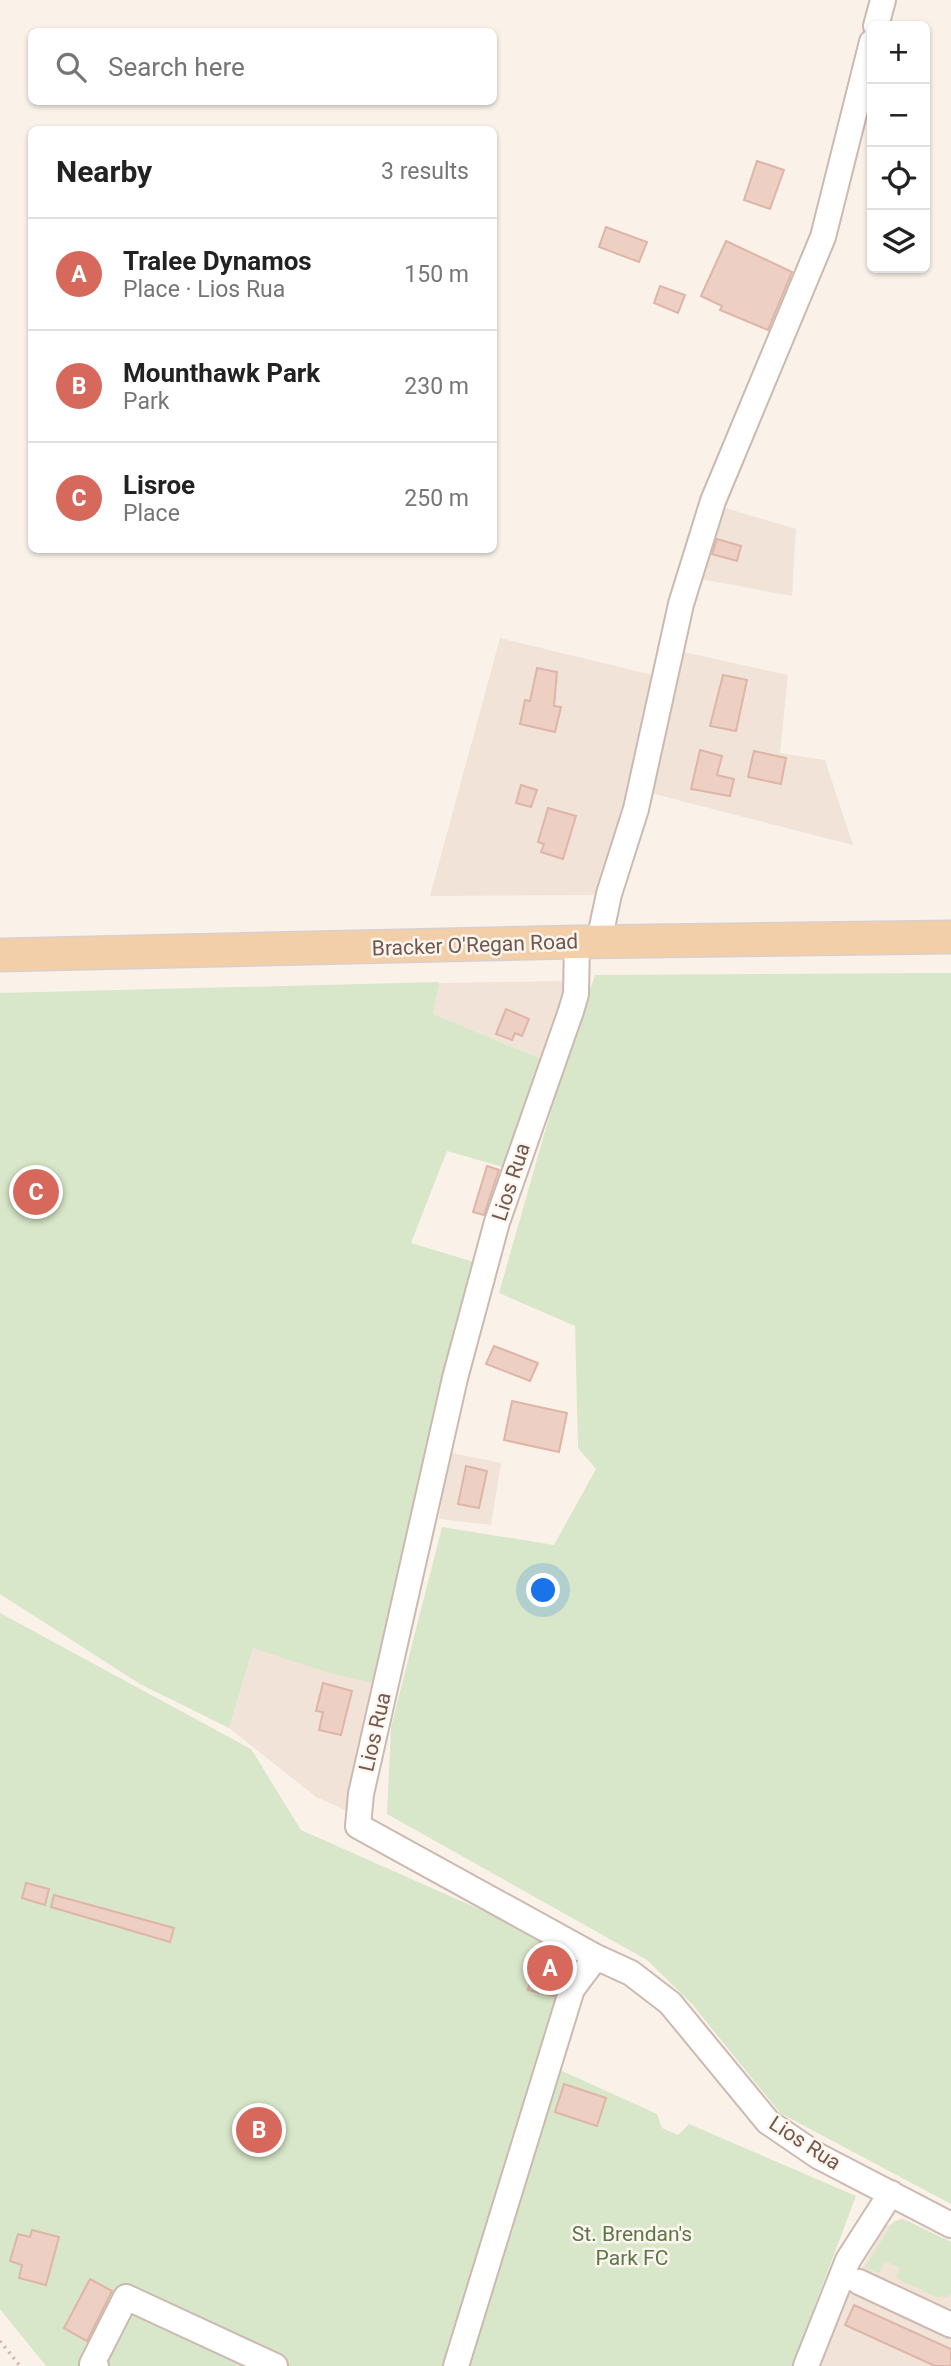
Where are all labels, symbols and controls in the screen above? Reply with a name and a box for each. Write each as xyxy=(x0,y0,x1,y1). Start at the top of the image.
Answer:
map controls xyxy=(867,21,930,273)
button: + xyxy=(867,21,930,84)
search box xyxy=(28,28,497,105)
icon: search xyxy=(52,48,90,86)
text: Search here xyxy=(108,52,245,82)
button: − xyxy=(867,84,930,147)
button: locate xyxy=(867,147,930,210)
text: Nearby xyxy=(56,154,152,189)
text: 3 results xyxy=(381,158,469,185)
button: layers xyxy=(867,210,930,273)
text: Tralee Dynamos xyxy=(123,246,312,276)
text: A xyxy=(71,261,87,288)
text: 150 m xyxy=(404,261,469,288)
text: Place · Lios Rua xyxy=(123,276,285,303)
text: Mounthawk Park xyxy=(123,358,320,388)
text: B xyxy=(72,373,86,400)
text: 230 m xyxy=(404,373,469,400)
text: Park xyxy=(123,388,169,415)
text: Lisroe xyxy=(123,470,195,500)
text: C xyxy=(71,485,87,512)
text: 250 m xyxy=(404,485,469,512)
text: Place xyxy=(123,500,180,527)
street label: Bracker O'Regan Road xyxy=(371,929,579,961)
street label: Lios Rua xyxy=(487,1140,535,1224)
pin: C xyxy=(13,1166,59,1218)
your location xyxy=(526,1573,560,1607)
street label: Lios Rua xyxy=(354,1690,396,1774)
pin: A xyxy=(527,1942,573,1994)
pin: B xyxy=(236,2104,282,2156)
street label: Lios Rua xyxy=(765,2111,845,2175)
park label: St. Brendan's Park FC xyxy=(572,2222,692,2270)

